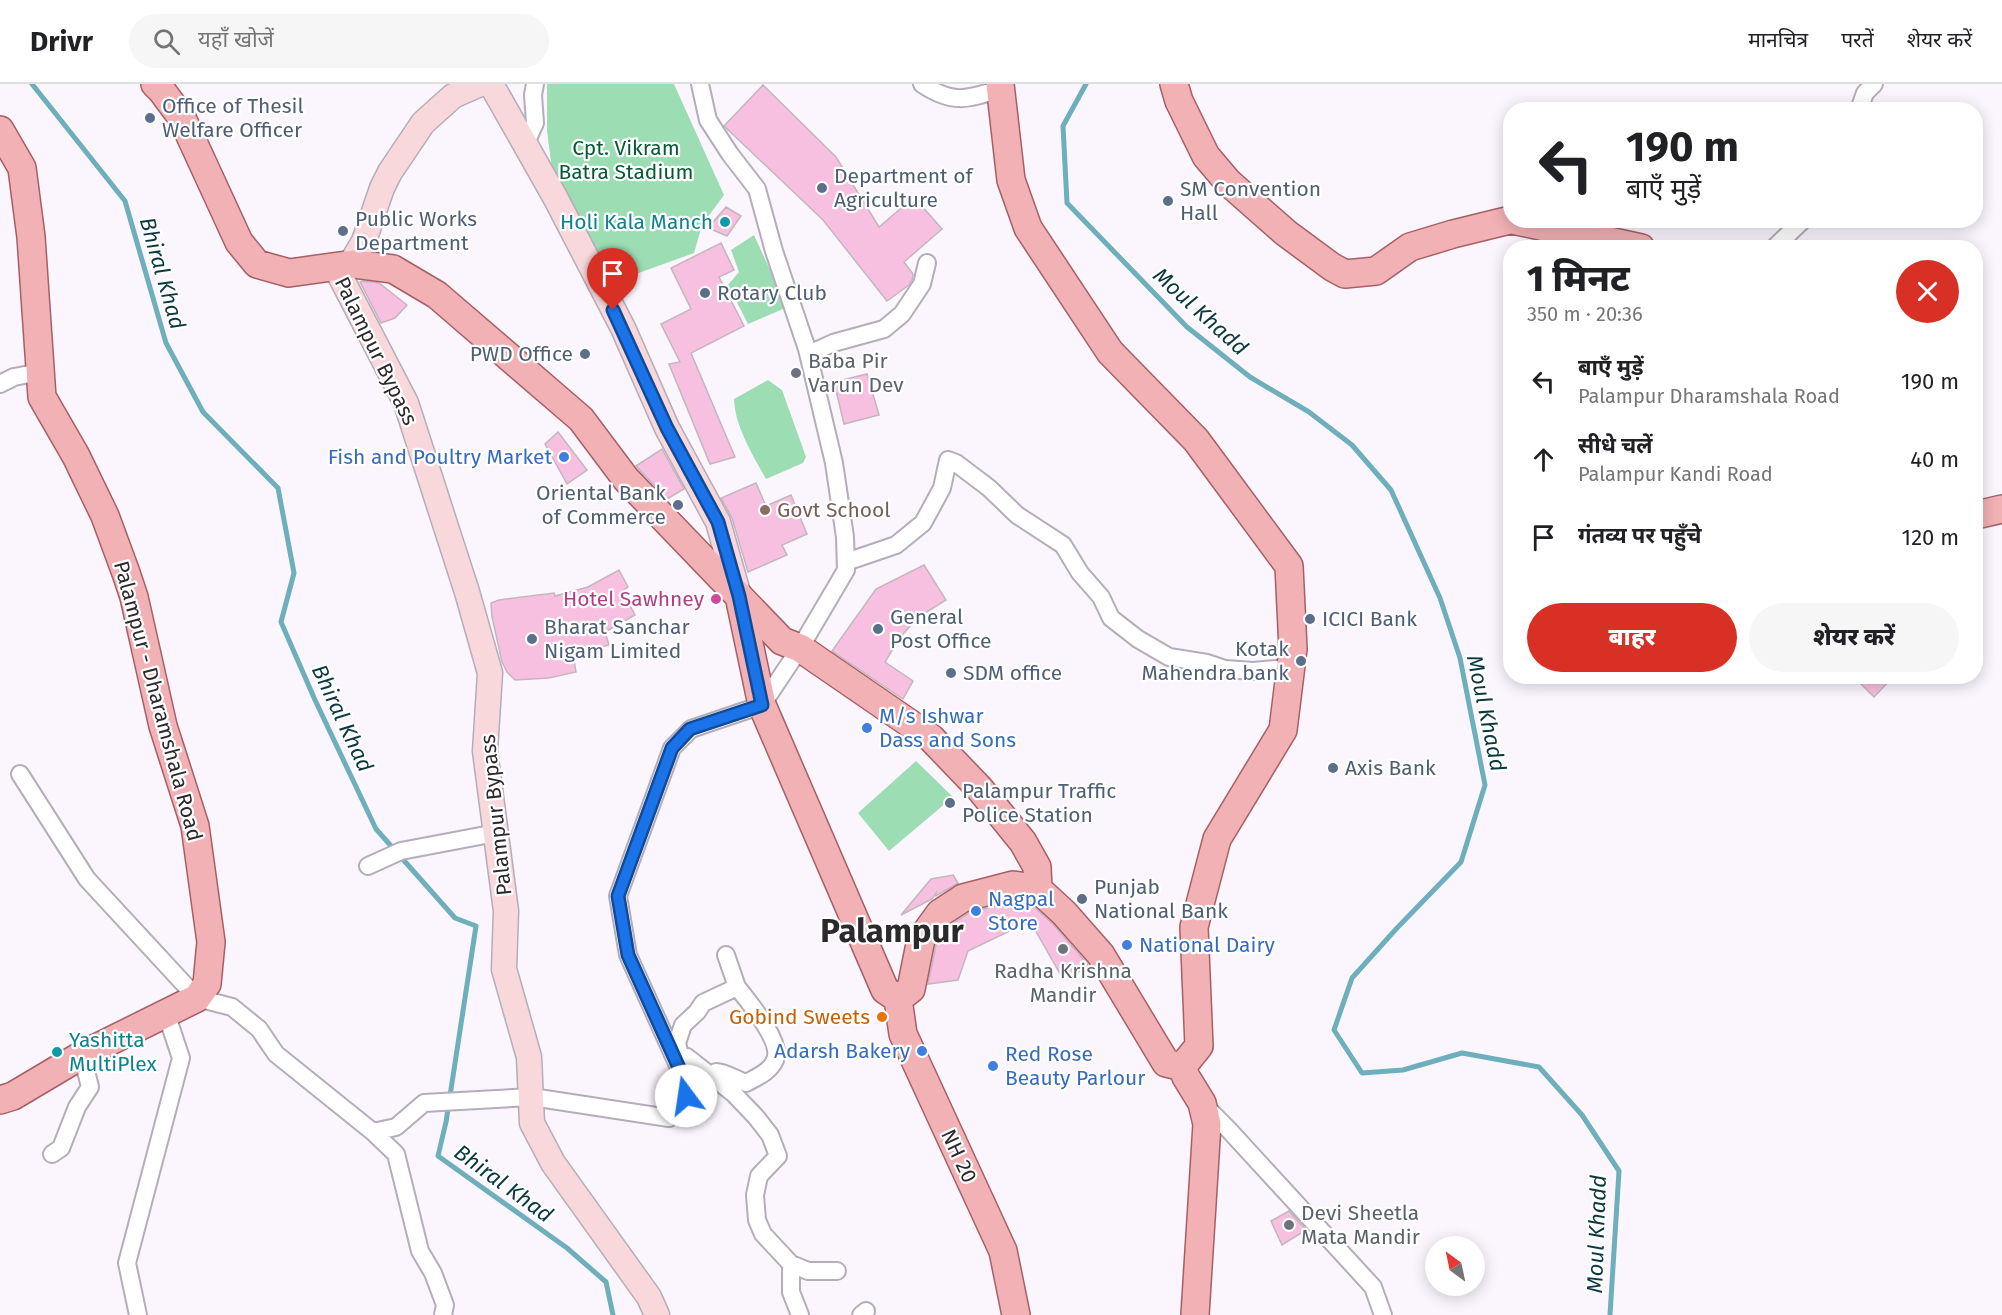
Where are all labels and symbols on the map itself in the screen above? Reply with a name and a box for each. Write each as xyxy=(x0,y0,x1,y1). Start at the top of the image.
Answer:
place label: Office of Thesil Welfare Officer xyxy=(162,93,304,143)
marker: Office of Thesil Welfare Officer xyxy=(143,111,157,125)
park label: Cpt. Vikram Batra Stadium xyxy=(558,135,694,185)
place label: Department of Agriculture xyxy=(834,163,975,213)
place label: SM Convention Hall xyxy=(1180,176,1321,226)
marker: Department of Agriculture xyxy=(815,181,829,195)
marker: SM Convention Hall xyxy=(1161,194,1175,208)
place label: Public Works Department xyxy=(355,206,477,256)
place label: Holi Kala Manch xyxy=(560,209,713,235)
water label: Bhiral Khad xyxy=(134,214,191,332)
marker: Holi Kala Manch xyxy=(718,215,732,229)
marker: Public Works Department xyxy=(336,224,350,238)
pin xyxy=(587,248,638,310)
water label: Moul Khadd xyxy=(1148,262,1254,361)
street label: Palampur Bypass xyxy=(329,272,423,430)
place label: Rotary Club xyxy=(717,280,827,306)
marker: Rotary Club xyxy=(698,286,712,300)
place label: PWD Office xyxy=(470,341,573,367)
marker: PWD Office xyxy=(578,347,592,361)
place label: Baba Pir Varun Dev xyxy=(808,348,904,398)
marker: Baba Pir Varun Dev xyxy=(789,366,803,380)
place label: Fish and Poultry Market xyxy=(328,444,552,470)
marker: Fish and Poultry Market xyxy=(557,450,571,464)
place label: Oriental Bank of Commerce xyxy=(536,480,666,530)
place label: Govt School xyxy=(777,497,890,523)
marker: Oriental Bank of Commerce xyxy=(671,498,685,512)
marker: Govt School xyxy=(758,503,772,517)
street label: Palampur - Dharamshala Road xyxy=(108,558,208,844)
place label: Hotel Sawhney xyxy=(563,586,705,612)
marker: Hotel Sawhney xyxy=(709,592,723,606)
place label: General Post Office xyxy=(890,604,992,654)
place label: ICICI Bank xyxy=(1322,606,1417,632)
marker: ICICI Bank xyxy=(1303,612,1317,626)
place label: Bharat Sanchar Nigam Limited xyxy=(544,614,690,664)
marker: General Post Office xyxy=(871,622,885,636)
marker: Bharat Sanchar Nigam Limited xyxy=(525,632,539,646)
place label: Kotak Mahendra bank xyxy=(1142,636,1289,686)
water label: Moul Khadd xyxy=(1461,652,1512,774)
marker: Kotak Mahendra bank xyxy=(1294,654,1308,668)
water label: Bhiral Khad xyxy=(306,660,379,776)
place label: SDM office xyxy=(963,660,1062,686)
marker: SDM office xyxy=(944,666,958,680)
place label: M/s Ishwar Dass and Sons xyxy=(879,703,1016,753)
marker: M/s Ishwar Dass and Sons xyxy=(860,721,874,735)
street label: Palampur Bypass xyxy=(475,733,517,897)
place label: Axis Bank xyxy=(1345,755,1436,781)
marker: Axis Bank xyxy=(1326,761,1340,775)
place label: Palampur Traffic Police Station xyxy=(962,778,1116,828)
marker: Palampur Traffic Police Station xyxy=(943,796,957,810)
place label: Punjab National Bank xyxy=(1094,874,1228,924)
place label: Nagpal Store xyxy=(988,886,1054,936)
marker: Punjab National Bank xyxy=(1075,892,1089,906)
marker: Nagpal Store xyxy=(969,904,983,918)
district label: Palampur xyxy=(820,911,964,951)
place label: National Dairy xyxy=(1139,932,1276,958)
marker: National Dairy xyxy=(1120,938,1134,952)
marker: Radha Krishna Mandir xyxy=(1056,942,1070,956)
place label: Radha Krishna Mandir xyxy=(994,958,1132,1008)
place label: Gobind Sweets xyxy=(729,1004,870,1030)
marker: Gobind Sweets xyxy=(875,1010,889,1024)
place label: Yashitta MultiPlex xyxy=(69,1027,158,1077)
place label: Adarsh Bakery xyxy=(774,1038,911,1064)
place label: Red Rose Beauty Parlour xyxy=(1005,1041,1145,1091)
marker: Adarsh Bakery xyxy=(915,1044,929,1058)
marker: Yashitta MultiPlex xyxy=(50,1045,64,1059)
marker: Red Rose Beauty Parlour xyxy=(986,1059,1000,1073)
position arrow xyxy=(654,1064,718,1128)
street label: NH 20 xyxy=(935,1125,983,1187)
water label: Bhiral Khad xyxy=(449,1139,558,1228)
water label: Moul Khadd xyxy=(1581,1174,1612,1294)
place label: Devi Sheetla Mata Mandir xyxy=(1301,1200,1420,1250)
marker: Devi Sheetla Mata Mandir xyxy=(1282,1218,1296,1232)
north arrow xyxy=(1425,1236,1485,1296)

